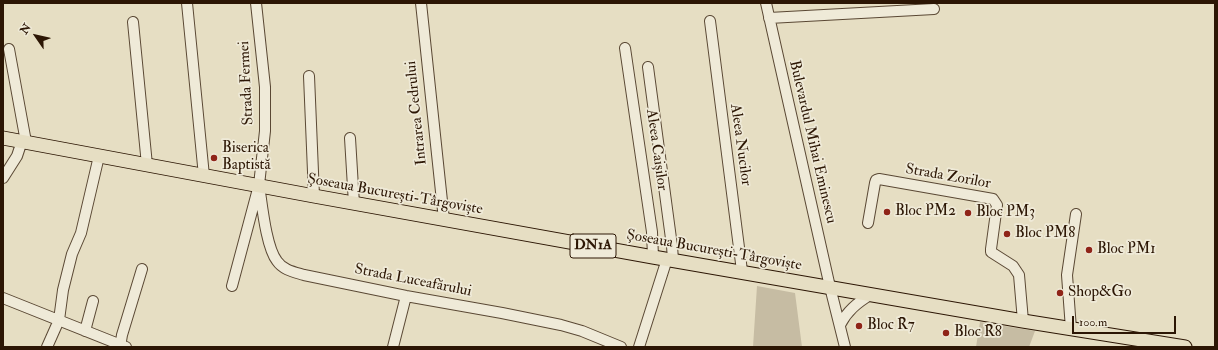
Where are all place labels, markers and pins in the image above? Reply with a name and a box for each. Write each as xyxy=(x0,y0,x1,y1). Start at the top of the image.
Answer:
place label: Biserica Baptistă xyxy=(222,140,271,175)
marker: Biserica Baptistă xyxy=(209,153,219,163)
place label: Bloc PM2 xyxy=(895,203,956,221)
place label: Bloc PM3 xyxy=(976,204,1035,222)
marker: Bloc PM2 xyxy=(882,207,892,217)
marker: Bloc PM3 xyxy=(963,208,973,218)
place label: Bloc PM8 xyxy=(1015,225,1075,243)
marker: Bloc PM8 xyxy=(1002,229,1012,239)
place label: Bloc PM1 xyxy=(1097,241,1156,259)
marker: Bloc PM1 xyxy=(1084,245,1094,255)
place label: Shop&Go xyxy=(1068,284,1131,302)
marker: Shop&Go xyxy=(1055,288,1065,298)
place label: Bloc R7 xyxy=(867,317,915,335)
marker: Bloc R7 xyxy=(854,321,864,331)
place label: Bloc R8 xyxy=(954,324,1002,342)
marker: Bloc R8 xyxy=(941,328,951,338)

